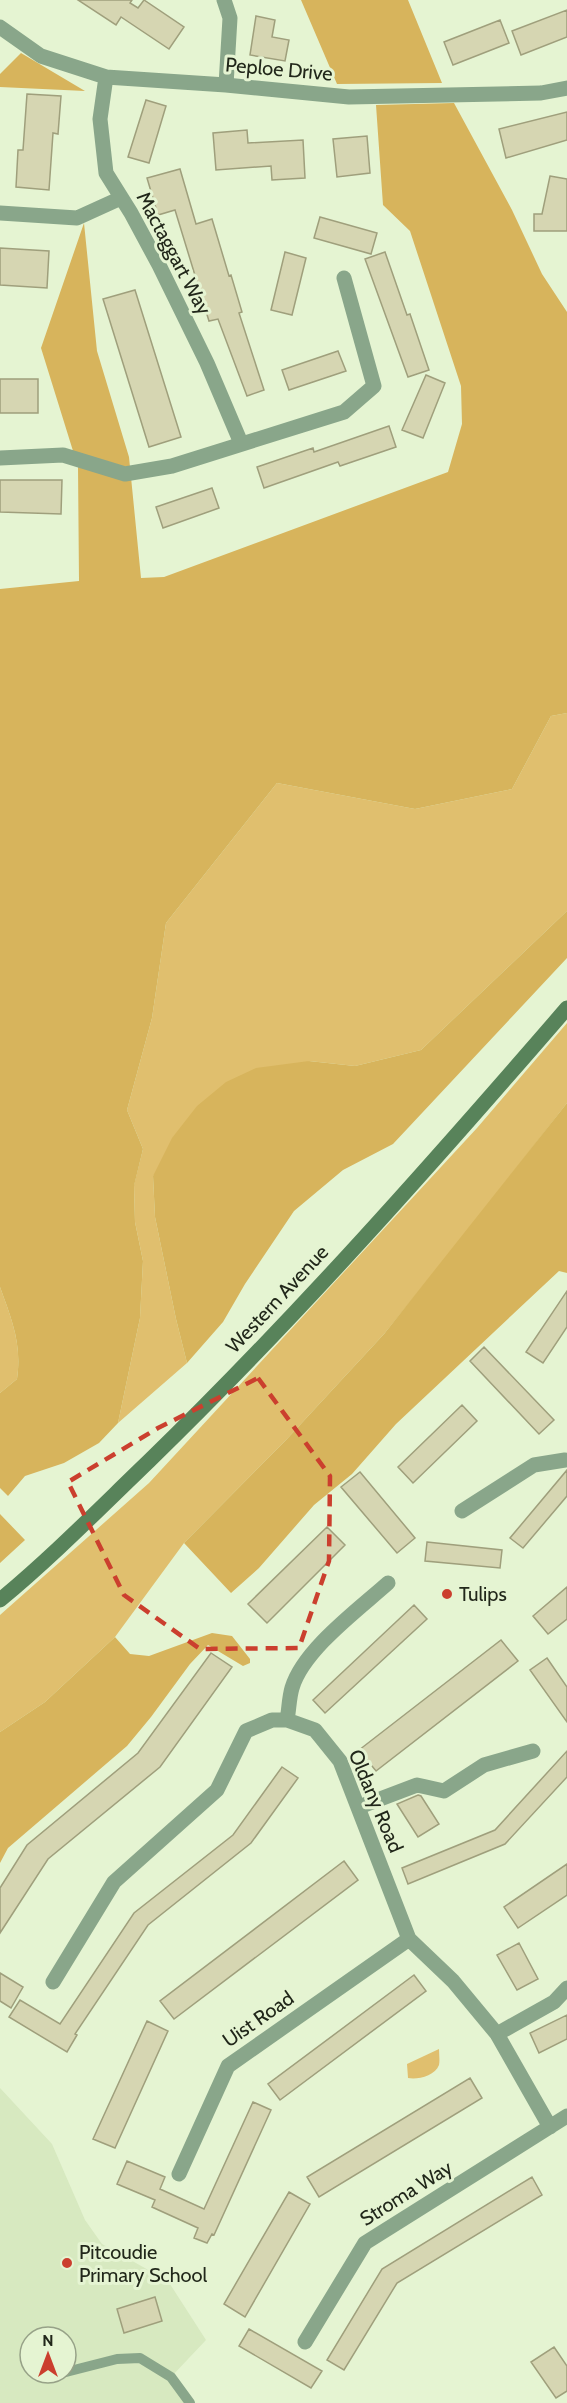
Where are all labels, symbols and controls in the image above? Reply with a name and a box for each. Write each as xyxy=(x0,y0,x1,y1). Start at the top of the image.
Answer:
street label: Peploe Drive xyxy=(224,52,334,86)
street label: Mactaggart Way xyxy=(132,187,216,319)
street label: Western Avenue xyxy=(221,1240,333,1358)
place label: Tulips xyxy=(459,1582,507,1606)
marker: Tulips xyxy=(440,1587,454,1601)
street label: Oldany Road xyxy=(344,1746,408,1856)
street label: Uist Road xyxy=(218,1986,298,2052)
street label: Stroma Way xyxy=(355,2155,457,2231)
place label: Pitcoudie Primary School xyxy=(79,2240,207,2287)
marker: Pitcoudie Primary School xyxy=(60,2256,74,2270)
north arrow xyxy=(18,2325,78,2385)
text: N xyxy=(42,2331,54,2350)

